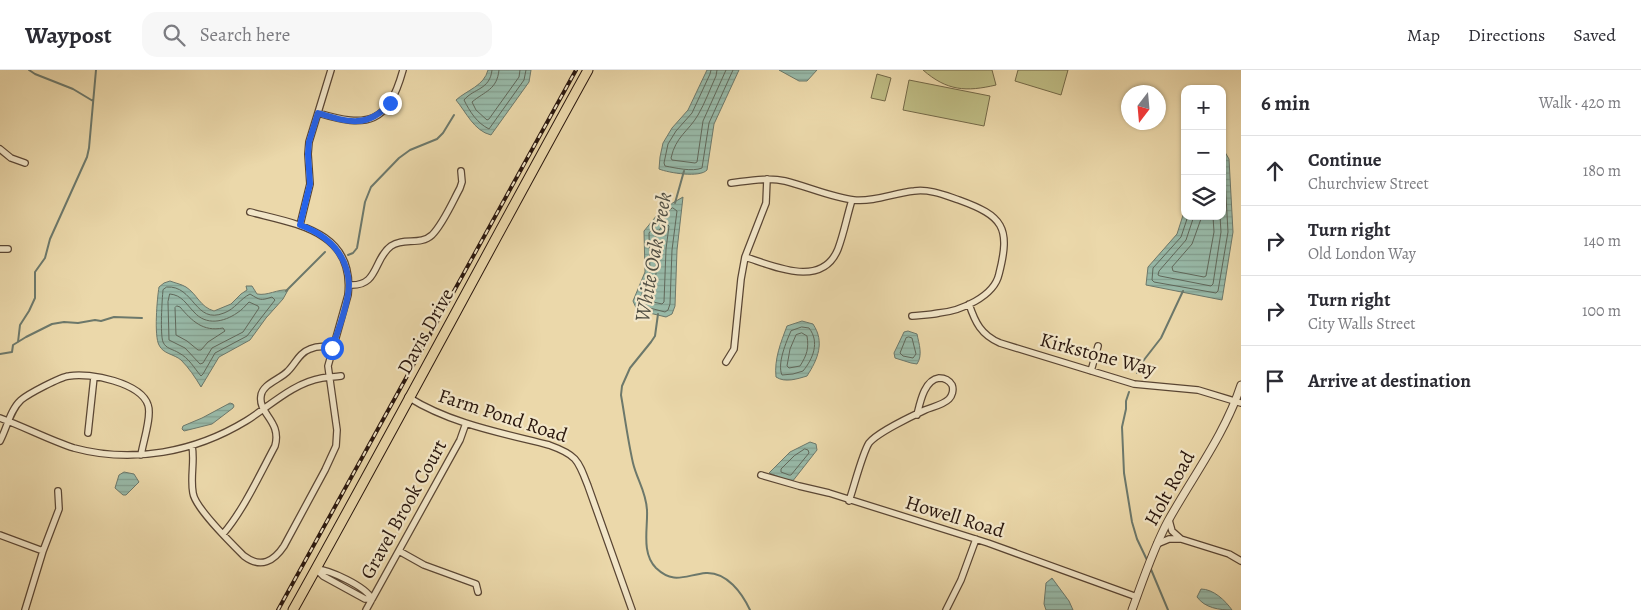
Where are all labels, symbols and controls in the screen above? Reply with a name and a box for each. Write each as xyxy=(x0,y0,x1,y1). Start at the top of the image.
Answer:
search box xyxy=(142,12,492,57)
text: Waypost xyxy=(25,19,112,51)
icon: search xyxy=(160,21,188,49)
text: Search here xyxy=(200,22,290,48)
text: Map xyxy=(1407,23,1440,47)
text: Directions xyxy=(1468,23,1545,47)
text: Saved xyxy=(1573,23,1616,47)
north arrow xyxy=(1121,85,1166,130)
map controls xyxy=(1181,85,1226,220)
button: + xyxy=(1181,85,1226,130)
text: 6 min xyxy=(1261,89,1310,117)
route end xyxy=(379,92,402,115)
text: Walk · 420 m xyxy=(1539,92,1621,114)
button: − xyxy=(1181,130,1226,175)
text: Continue xyxy=(1308,147,1382,173)
icon: ahead xyxy=(1261,157,1289,185)
text: 180 m xyxy=(1583,160,1621,182)
text: Churchview Street xyxy=(1308,173,1429,195)
button: layers xyxy=(1181,175,1226,220)
water label: White Oak Creek xyxy=(628,190,678,324)
text: Turn right xyxy=(1308,217,1390,243)
icon: right xyxy=(1261,227,1289,255)
text: 140 m xyxy=(1583,230,1621,252)
text: Old London Way xyxy=(1308,243,1416,265)
street label: Davis Drive xyxy=(391,283,460,379)
text: Turn right xyxy=(1308,287,1390,313)
icon: right xyxy=(1261,297,1289,325)
text: 100 m xyxy=(1582,300,1621,322)
text: City Walls Street xyxy=(1308,313,1416,335)
street label: Kirkstone Way xyxy=(1037,326,1160,383)
route start xyxy=(321,337,344,360)
icon: arrive xyxy=(1261,367,1289,395)
text: Arrive at destination xyxy=(1308,368,1471,394)
street label: Farm Pond Road xyxy=(435,382,571,449)
street label: Gravel Brook Court xyxy=(354,434,453,584)
street label: Holt Road xyxy=(1138,446,1201,531)
street label: Howell Road xyxy=(902,489,1008,544)

